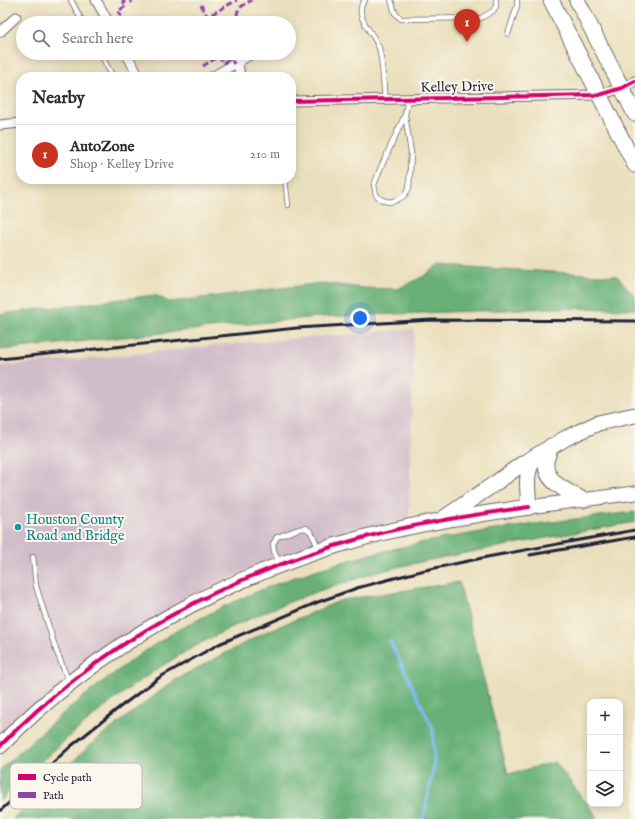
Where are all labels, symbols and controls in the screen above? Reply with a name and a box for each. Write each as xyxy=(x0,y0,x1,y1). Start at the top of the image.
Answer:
pin: 1 xyxy=(454,9,480,42)
search box xyxy=(16,16,296,60)
icon: search xyxy=(30,27,52,49)
text: Search here xyxy=(62,29,133,48)
street label: Kelley Drive xyxy=(420,77,494,97)
text: Nearby xyxy=(32,88,85,109)
text: AutoZone xyxy=(70,137,134,156)
text: 1 xyxy=(43,146,47,163)
text: 210 m xyxy=(250,146,280,163)
text: Shop · Kelley Drive xyxy=(70,156,174,173)
your location xyxy=(350,308,370,328)
place label: Houston County Road and Bridge xyxy=(26,511,125,545)
marker: Houston County Road and Bridge xyxy=(13,522,23,532)
map controls xyxy=(587,699,623,807)
button: + xyxy=(587,699,623,735)
button: − xyxy=(587,735,623,771)
legend xyxy=(10,763,142,809)
text: Cycle path xyxy=(43,771,92,785)
button: layers xyxy=(587,771,623,807)
text: Path xyxy=(43,789,64,803)

